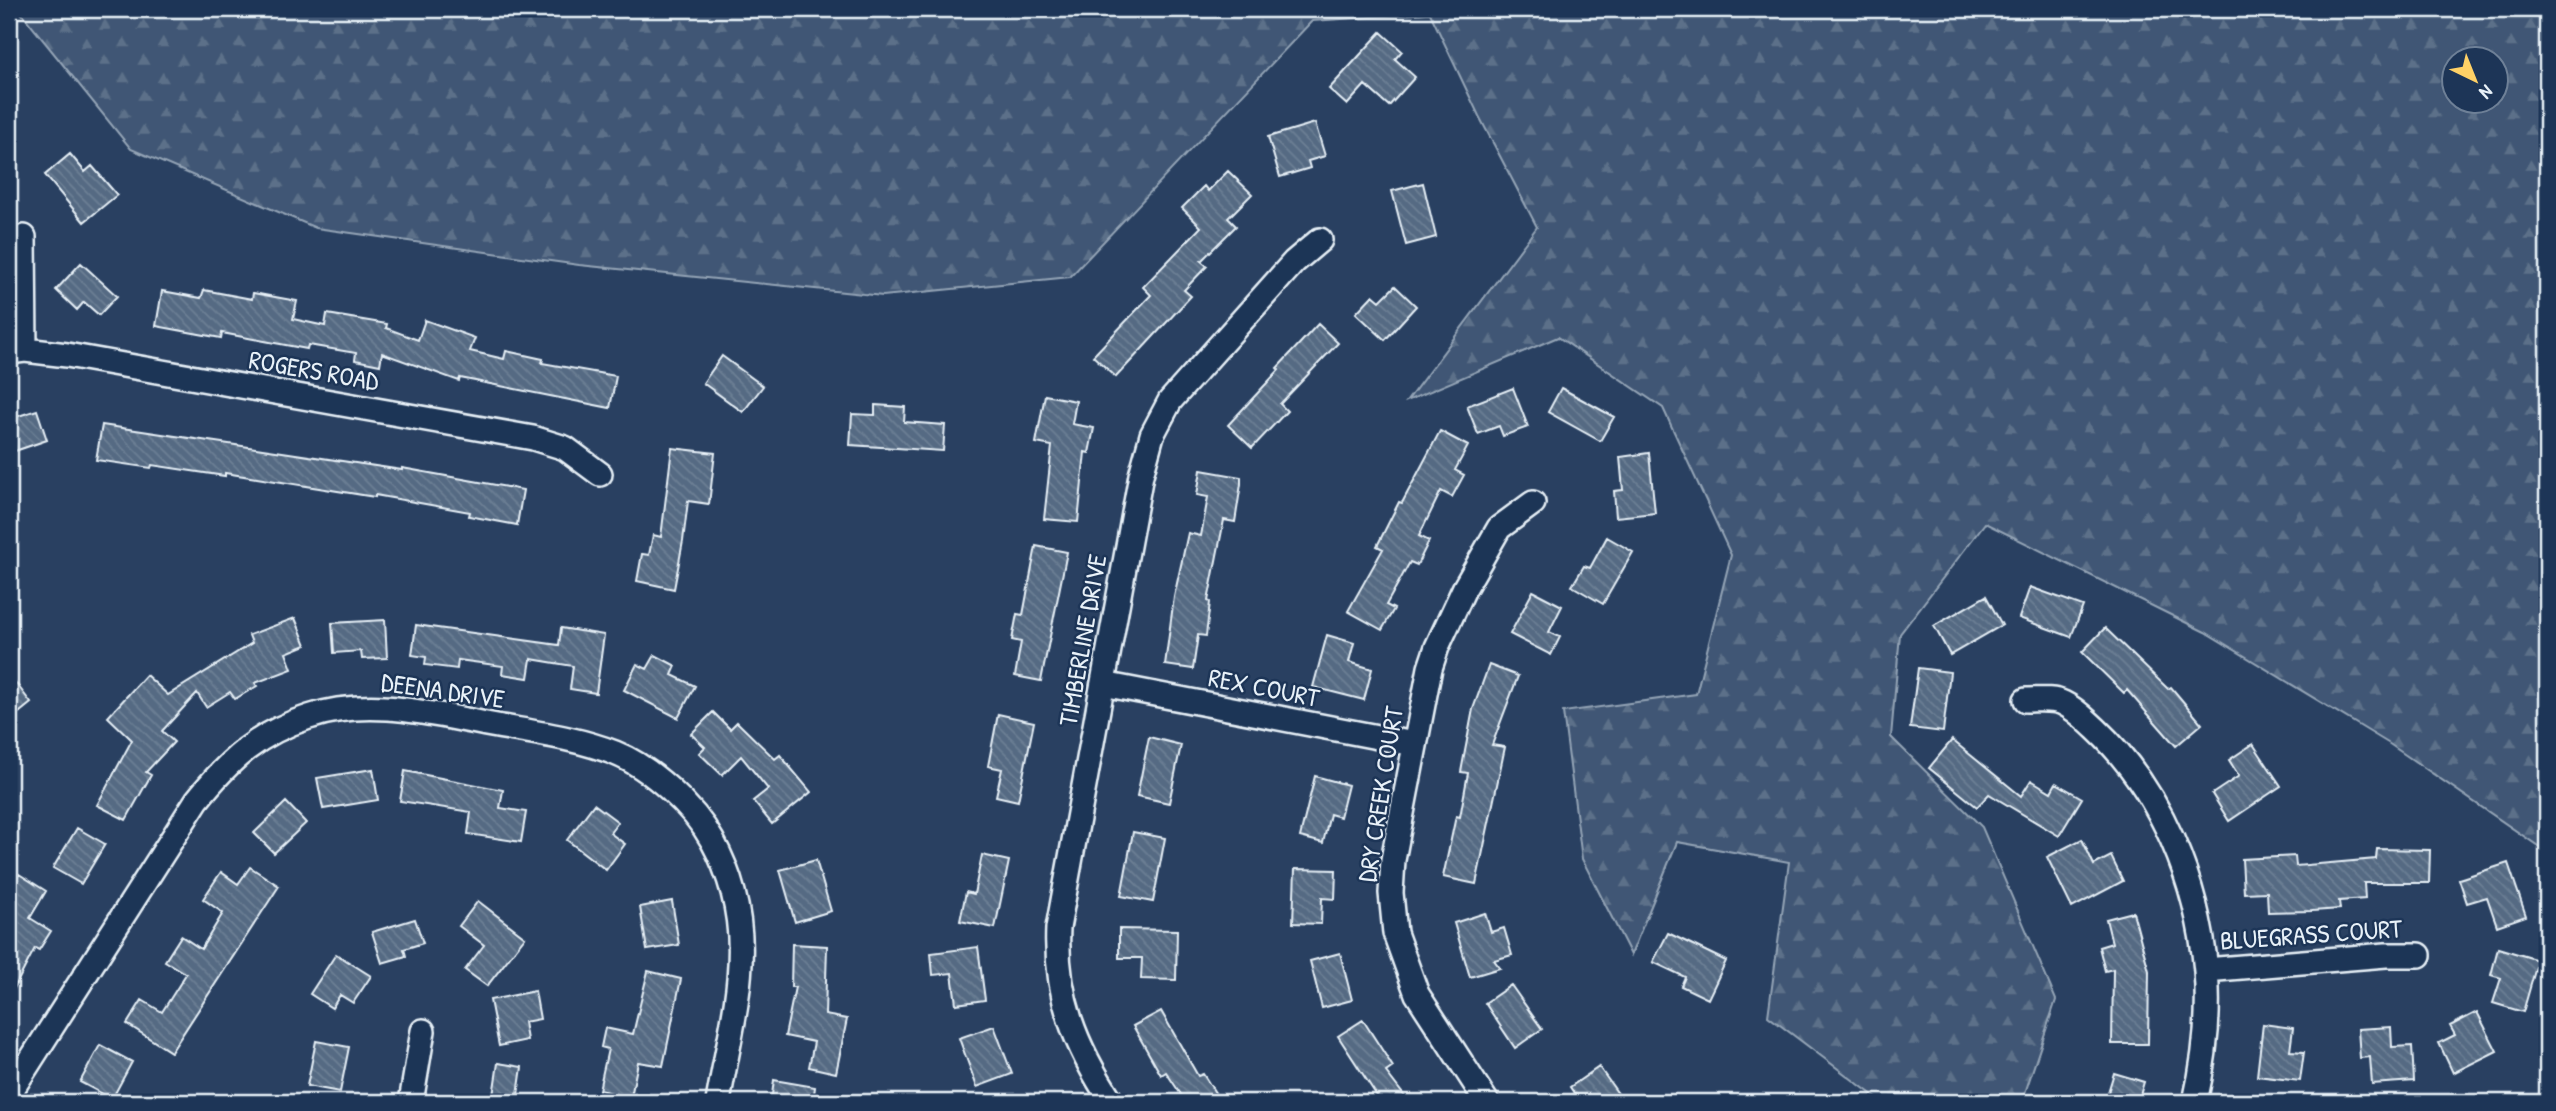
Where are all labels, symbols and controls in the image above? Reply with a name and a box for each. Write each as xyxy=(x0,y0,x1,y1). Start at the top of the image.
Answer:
north arrow xyxy=(2440,46,2510,116)
text: N xyxy=(2474,79,2499,105)
street label: ROGERS ROAD xyxy=(246,341,382,399)
street label: TIMBERLINE DRIVE xyxy=(1050,551,1114,729)
street label: REX COURT xyxy=(1206,659,1323,715)
street label: DEENA DRIVE xyxy=(379,664,507,716)
street label: DRY CREEK COURT xyxy=(1349,703,1411,884)
street label: BLUEGRASS COURT xyxy=(2219,910,2404,958)

